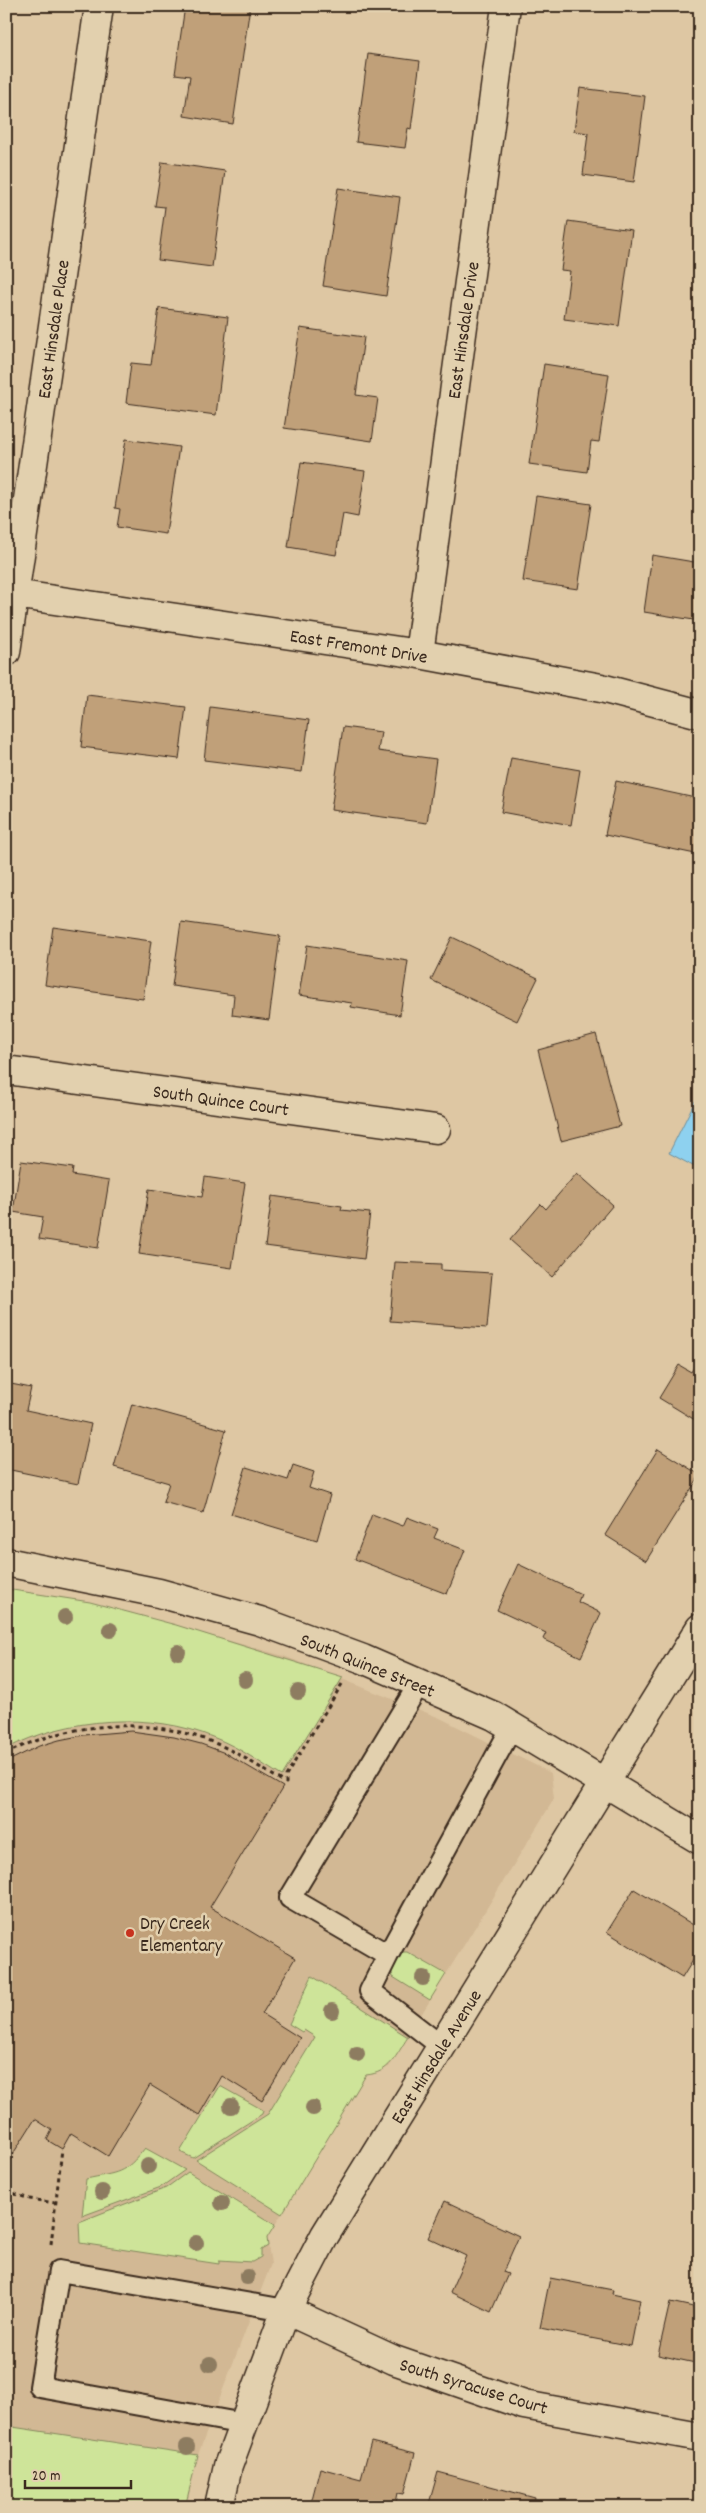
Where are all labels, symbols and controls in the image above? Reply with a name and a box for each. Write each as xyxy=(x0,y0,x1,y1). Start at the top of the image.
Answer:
street label: East Hinsdale Place xyxy=(32,258,79,401)
street label: East Hinsdale Drive xyxy=(442,260,488,401)
street label: East Fremont Drive xyxy=(288,624,429,673)
street label: South Quince Court xyxy=(151,1080,290,1125)
street label: South Quince Street xyxy=(295,1628,438,1707)
place label: Dry Creek Elementary xyxy=(140,1912,223,1961)
marker: Dry Creek Elementary xyxy=(124,1927,136,1939)
street label: East Hinsdale Avenue xyxy=(386,1985,490,2130)
street label: South Syracuse Court xyxy=(396,2353,550,2424)
scale bar xyxy=(25,2458,131,2490)
text: 20 m xyxy=(32,2466,60,2488)

